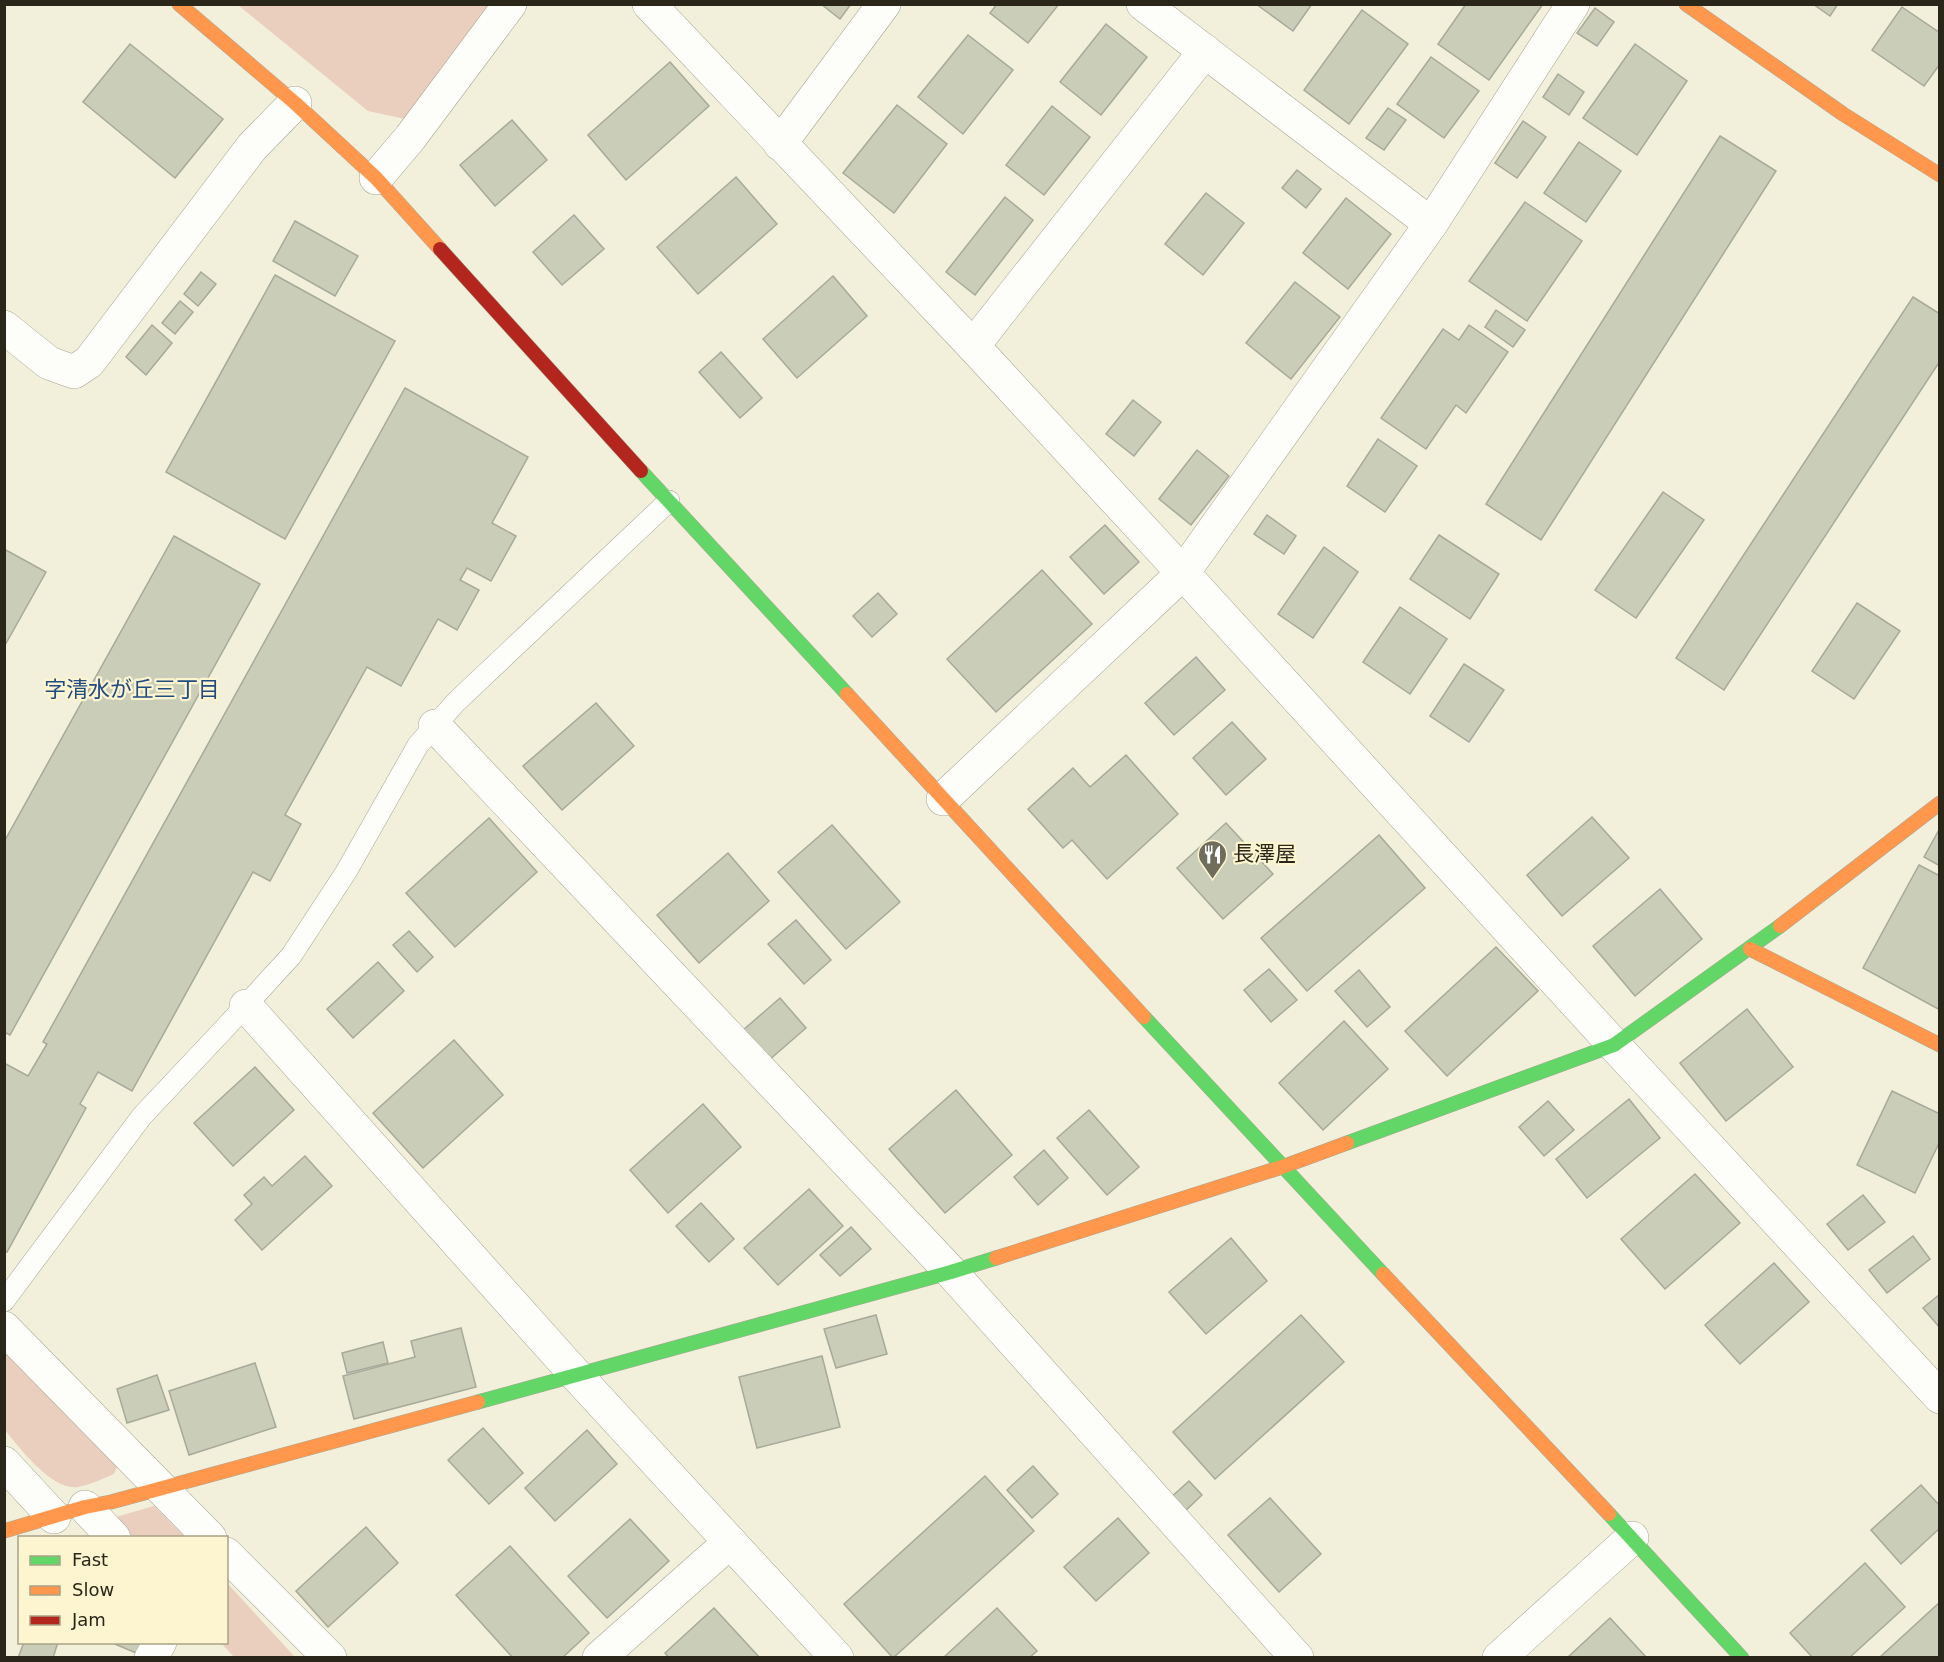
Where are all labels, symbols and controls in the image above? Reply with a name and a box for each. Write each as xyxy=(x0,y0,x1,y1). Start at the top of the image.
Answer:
district label: 字清水が丘三丁目 xyxy=(44,677,220,702)
restaurant icon: 長澤屋 xyxy=(1196,838,1228,880)
place label: 長澤屋 xyxy=(1233,842,1296,866)
legend xyxy=(18,1536,228,1644)
text: Fast xyxy=(72,1549,108,1570)
text: Slow xyxy=(72,1579,114,1600)
text: Jam xyxy=(71,1609,106,1630)

